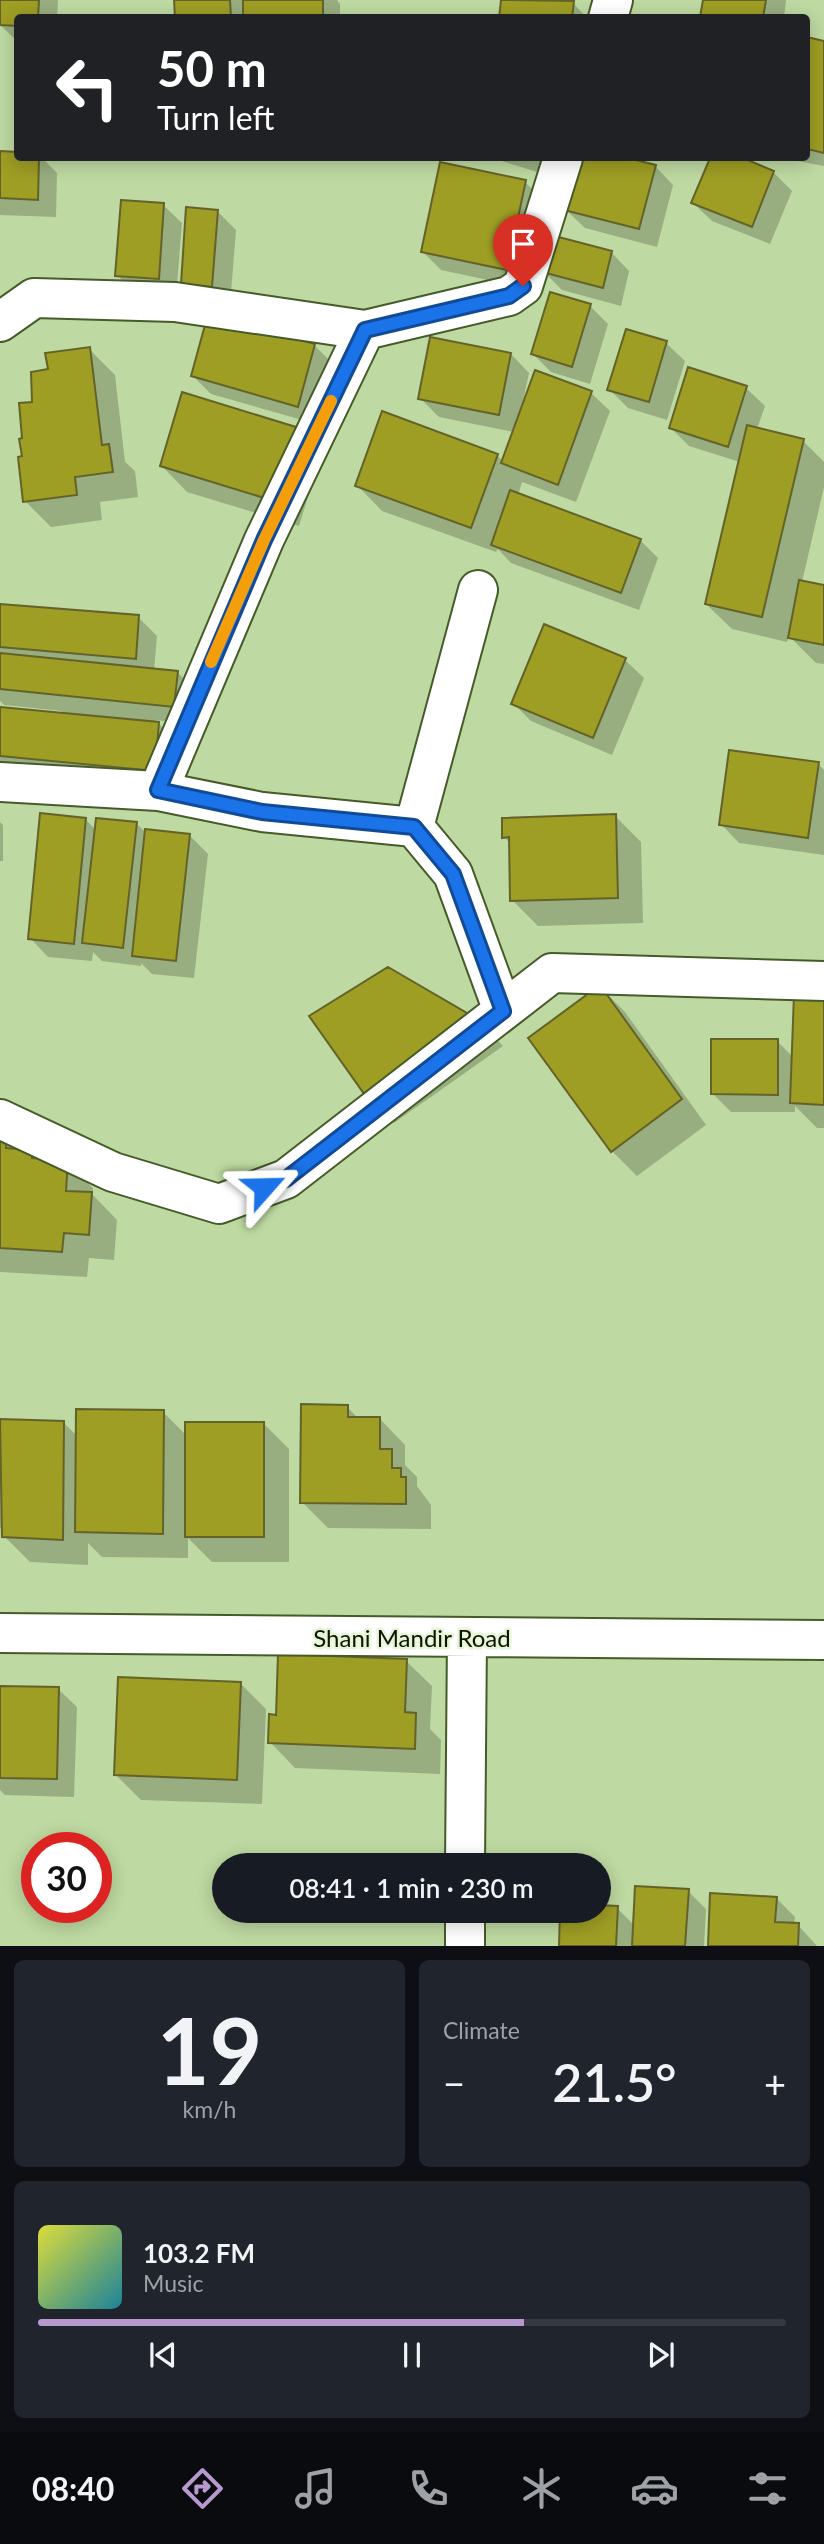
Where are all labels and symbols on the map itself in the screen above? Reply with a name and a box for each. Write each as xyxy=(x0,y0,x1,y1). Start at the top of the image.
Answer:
pin xyxy=(493,214,553,286)
position arrow xyxy=(227,1150,301,1224)
street label: Shani Mandir Road xyxy=(313,1623,511,1652)
speed limit sign: 30 xyxy=(21,1832,112,1923)

